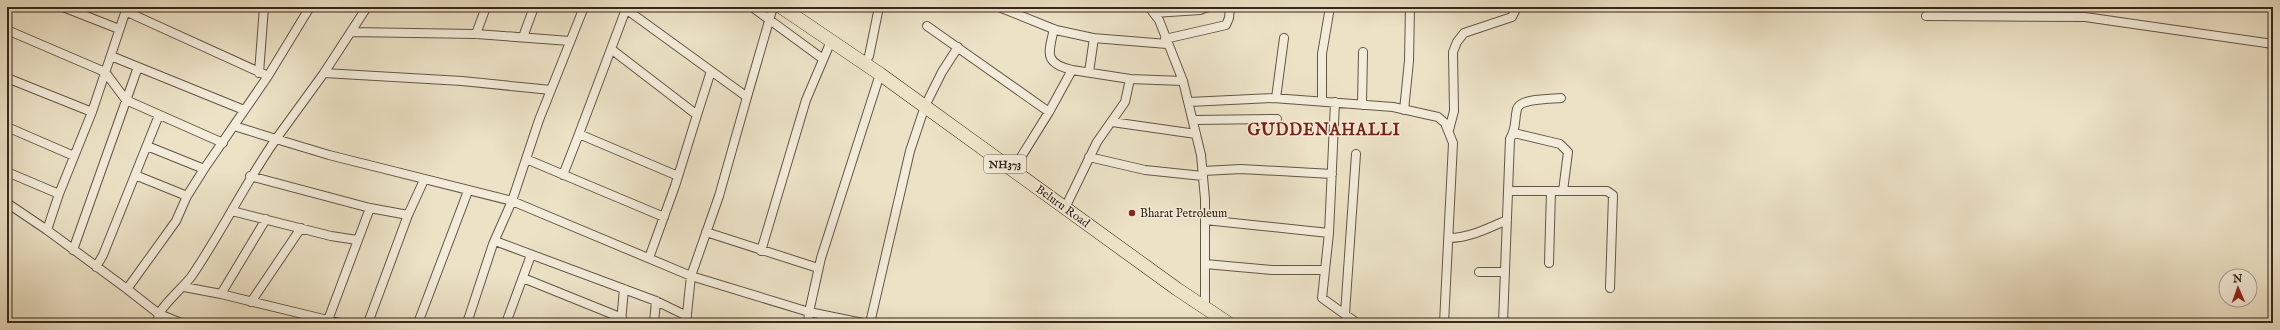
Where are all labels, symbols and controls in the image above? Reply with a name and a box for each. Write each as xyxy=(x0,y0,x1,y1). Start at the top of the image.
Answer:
district label: GUDDENAHALLI xyxy=(1247,121,1401,141)
road number: NH373 xyxy=(984,155,1026,173)
street label: Beluru Road xyxy=(1033,182,1093,231)
place label: Bharat Petroleum xyxy=(1140,206,1227,221)
marker: Bharat Petroleum xyxy=(1127,208,1137,218)
north arrow xyxy=(2218,268,2258,308)
text: N xyxy=(2232,272,2243,286)

